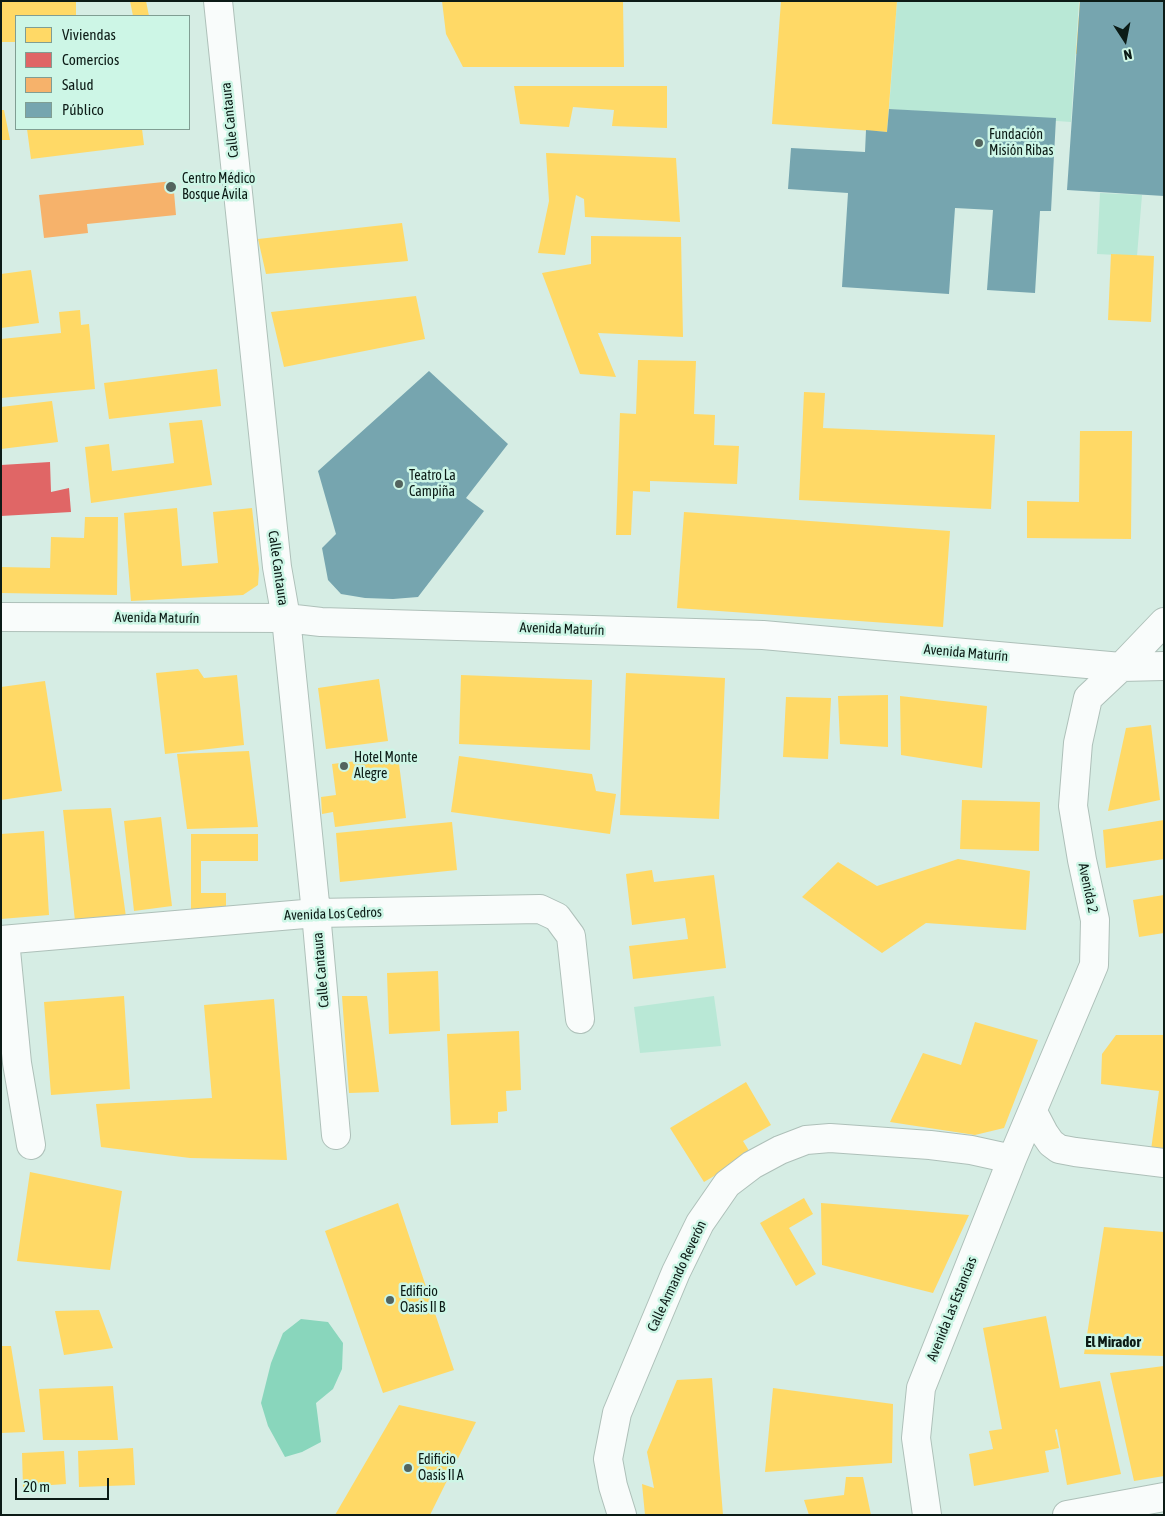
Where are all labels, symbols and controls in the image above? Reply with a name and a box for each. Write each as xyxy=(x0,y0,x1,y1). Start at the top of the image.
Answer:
legend xyxy=(15,15,190,130)
north arrow xyxy=(1100,15,1150,65)
text: Viviendas xyxy=(62,26,116,43)
text: N xyxy=(1122,46,1133,63)
text: Comercios xyxy=(62,51,119,68)
text: Salud xyxy=(62,76,94,93)
street label: Calle Cantaura xyxy=(218,82,242,158)
text: Público xyxy=(62,101,104,118)
place label: Fundación Misión Ribas xyxy=(989,127,1053,160)
marker: Fundación Misión Ribas xyxy=(973,137,985,149)
place label: Centro Médico Bosque Ávila xyxy=(182,171,255,203)
marker: Centro Médico Bosque Ávila xyxy=(164,180,178,194)
place label: Teatro La Campiña xyxy=(409,468,456,501)
marker: Teatro La Campiña xyxy=(393,478,405,490)
street label: Calle Cantaura xyxy=(264,529,292,607)
street label: Avenida Maturín xyxy=(114,609,200,627)
street label: Avenida Maturín xyxy=(519,619,605,639)
street label: Avenida Maturín xyxy=(923,641,1009,665)
place label: Hotel Monte Alegre xyxy=(354,750,418,782)
marker: Hotel Monte Alegre xyxy=(338,760,350,772)
street label: Avenida 2 xyxy=(1075,862,1101,914)
street label: Avenida Los Cedros xyxy=(284,904,382,924)
street label: Calle Cantaura xyxy=(309,932,333,1008)
street label: Calle Armando Reverón xyxy=(644,1218,710,1334)
street label: Avenida Las Estancias xyxy=(923,1254,981,1364)
place label: Edificio Oasis II B xyxy=(400,1284,445,1316)
marker: Edificio Oasis II B xyxy=(384,1294,396,1306)
district label: El Mirador xyxy=(1085,1333,1141,1351)
place label: Edificio Oasis II A xyxy=(418,1452,464,1484)
marker: Edificio Oasis II A xyxy=(402,1462,414,1474)
scale bar xyxy=(18,1468,111,1500)
text: 20 m xyxy=(23,1478,50,1495)

